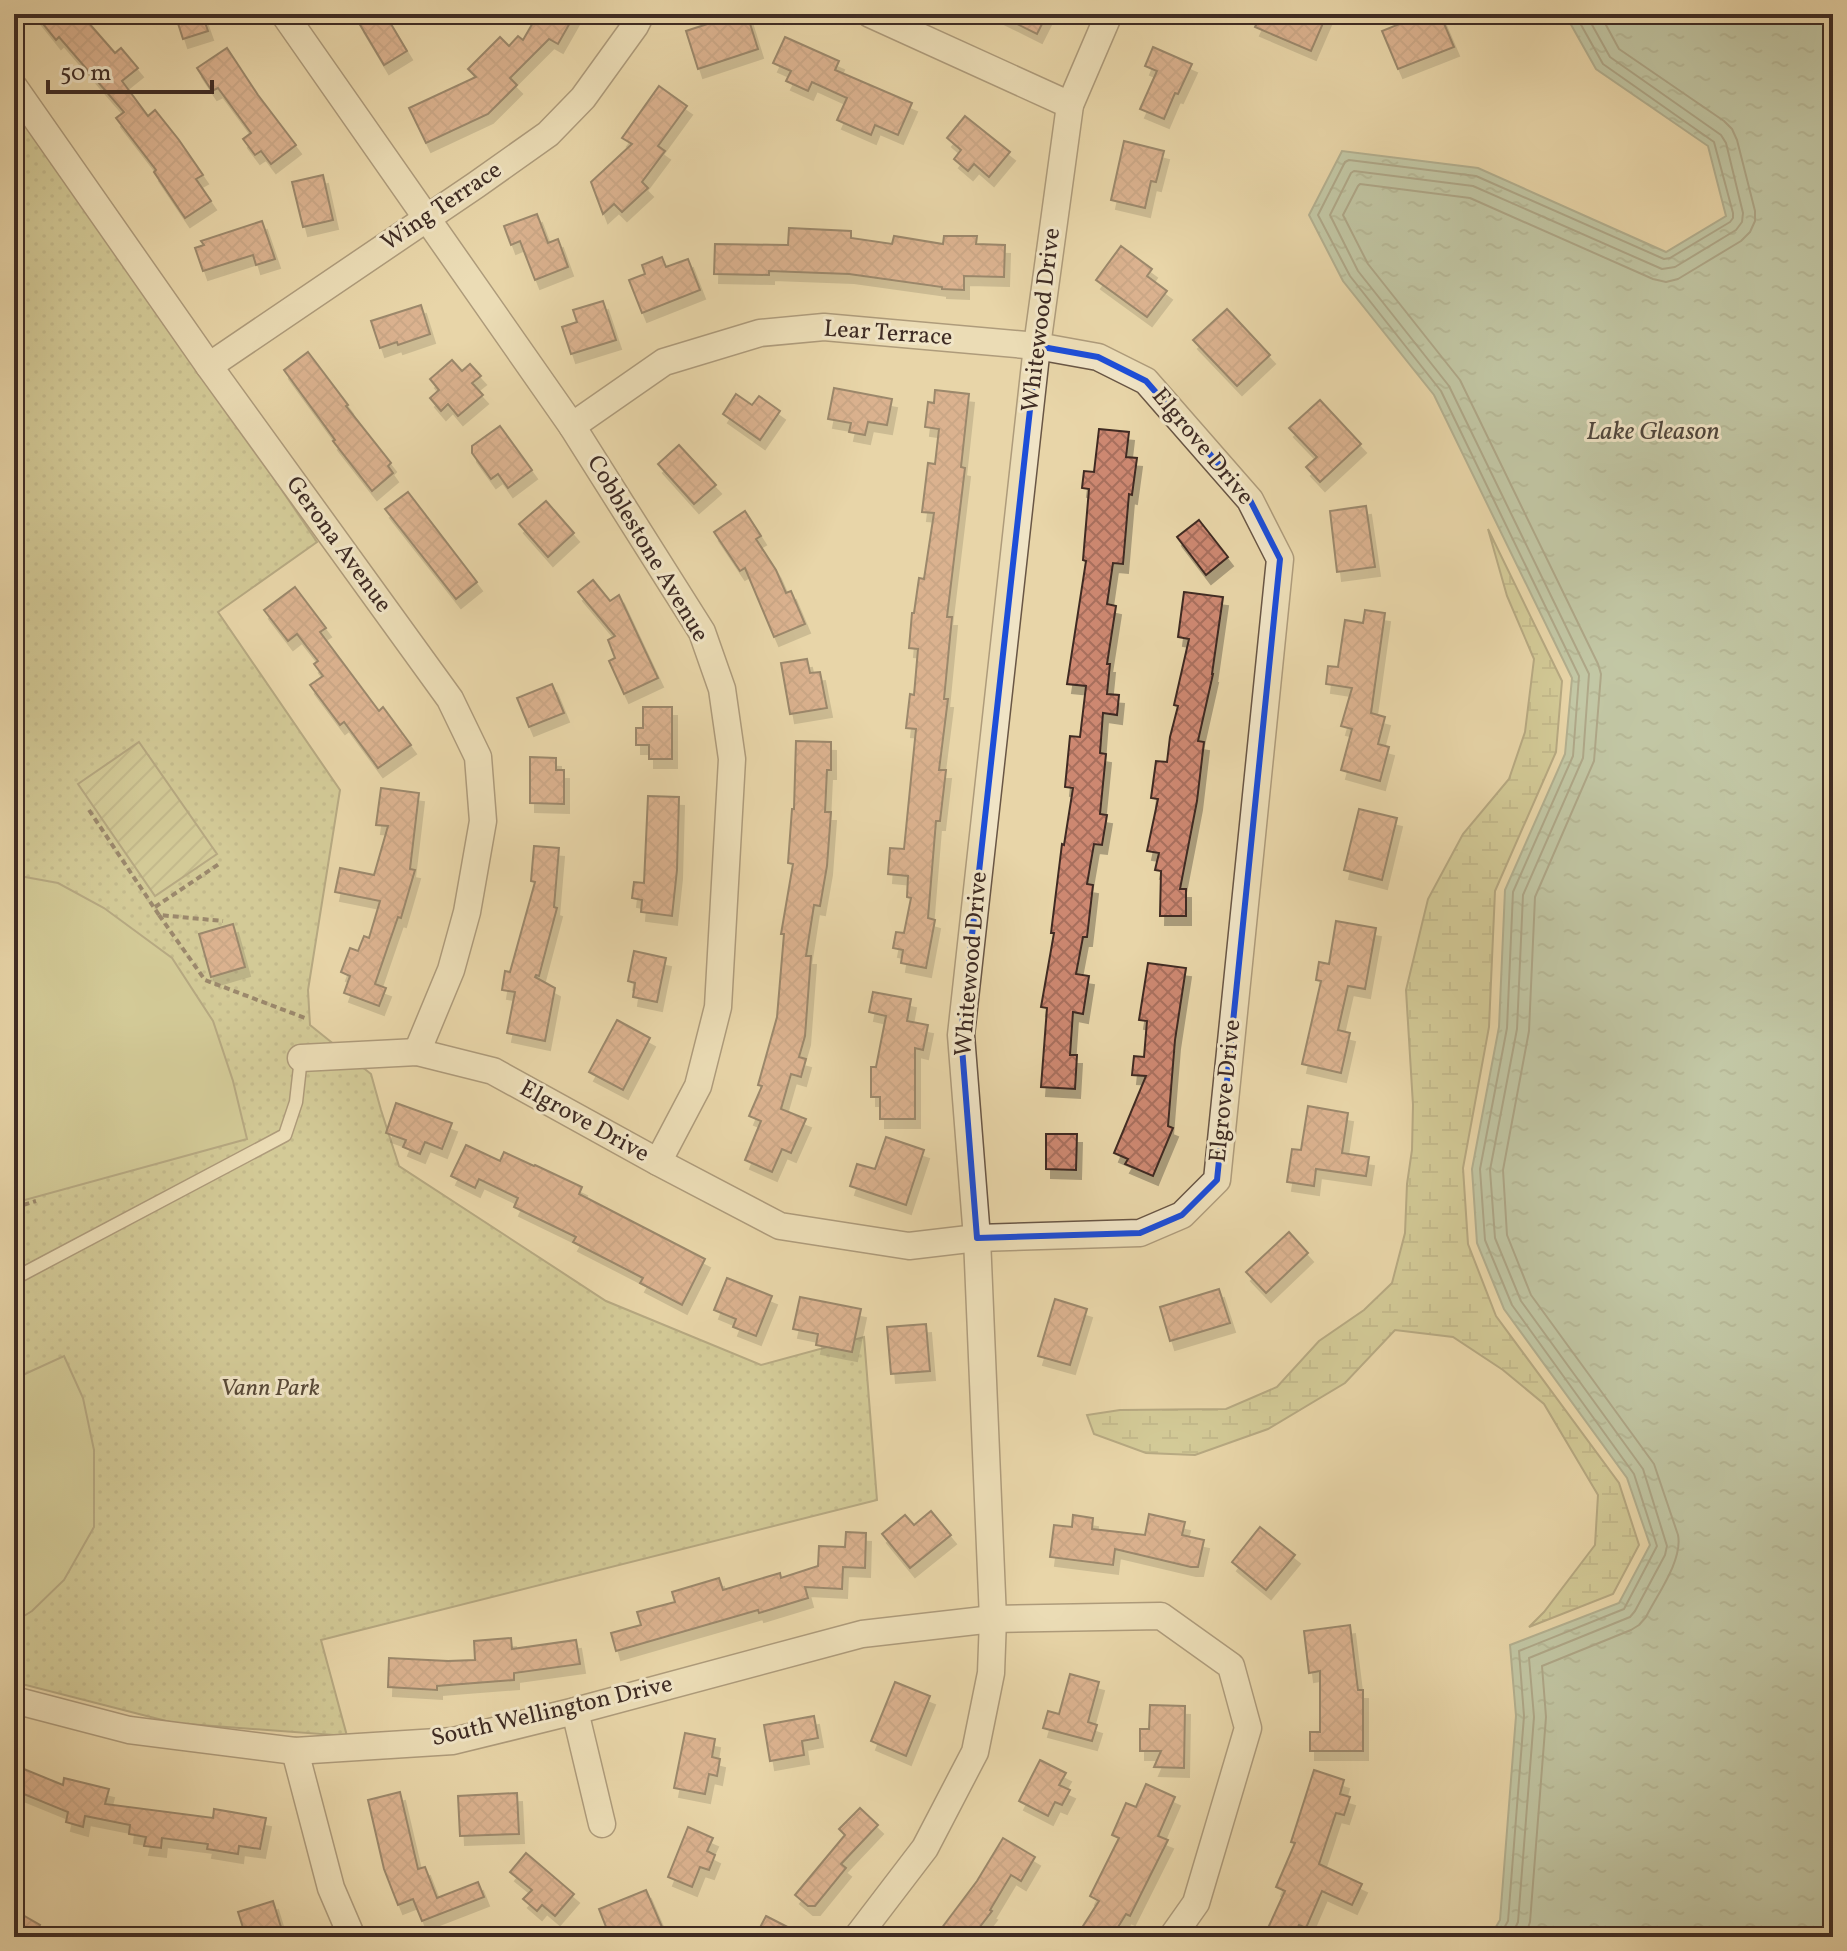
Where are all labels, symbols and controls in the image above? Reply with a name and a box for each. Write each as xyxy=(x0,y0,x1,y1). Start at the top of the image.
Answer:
scale bar xyxy=(48,44,212,94)
text: 50 m xyxy=(60,57,112,91)
street label: Wing Terrace xyxy=(375,154,509,260)
street label: Whitewood Drive xyxy=(1014,226,1070,414)
street label: Lear Terrace xyxy=(823,313,953,355)
street label: Elgrove Drive xyxy=(1143,381,1261,513)
water label: Lake Gleason xyxy=(1586,414,1720,450)
street label: Cobblestone Avenue xyxy=(578,449,716,649)
street label: Gerona Avenue xyxy=(277,470,399,620)
street label: Whitewood Drive xyxy=(947,870,997,1058)
street label: Elgrove Drive xyxy=(1202,1018,1250,1164)
street label: Elgrove Drive xyxy=(513,1072,655,1172)
park label: Vann Park xyxy=(220,1372,320,1406)
street label: South Wellington Drive xyxy=(428,1668,676,1756)

